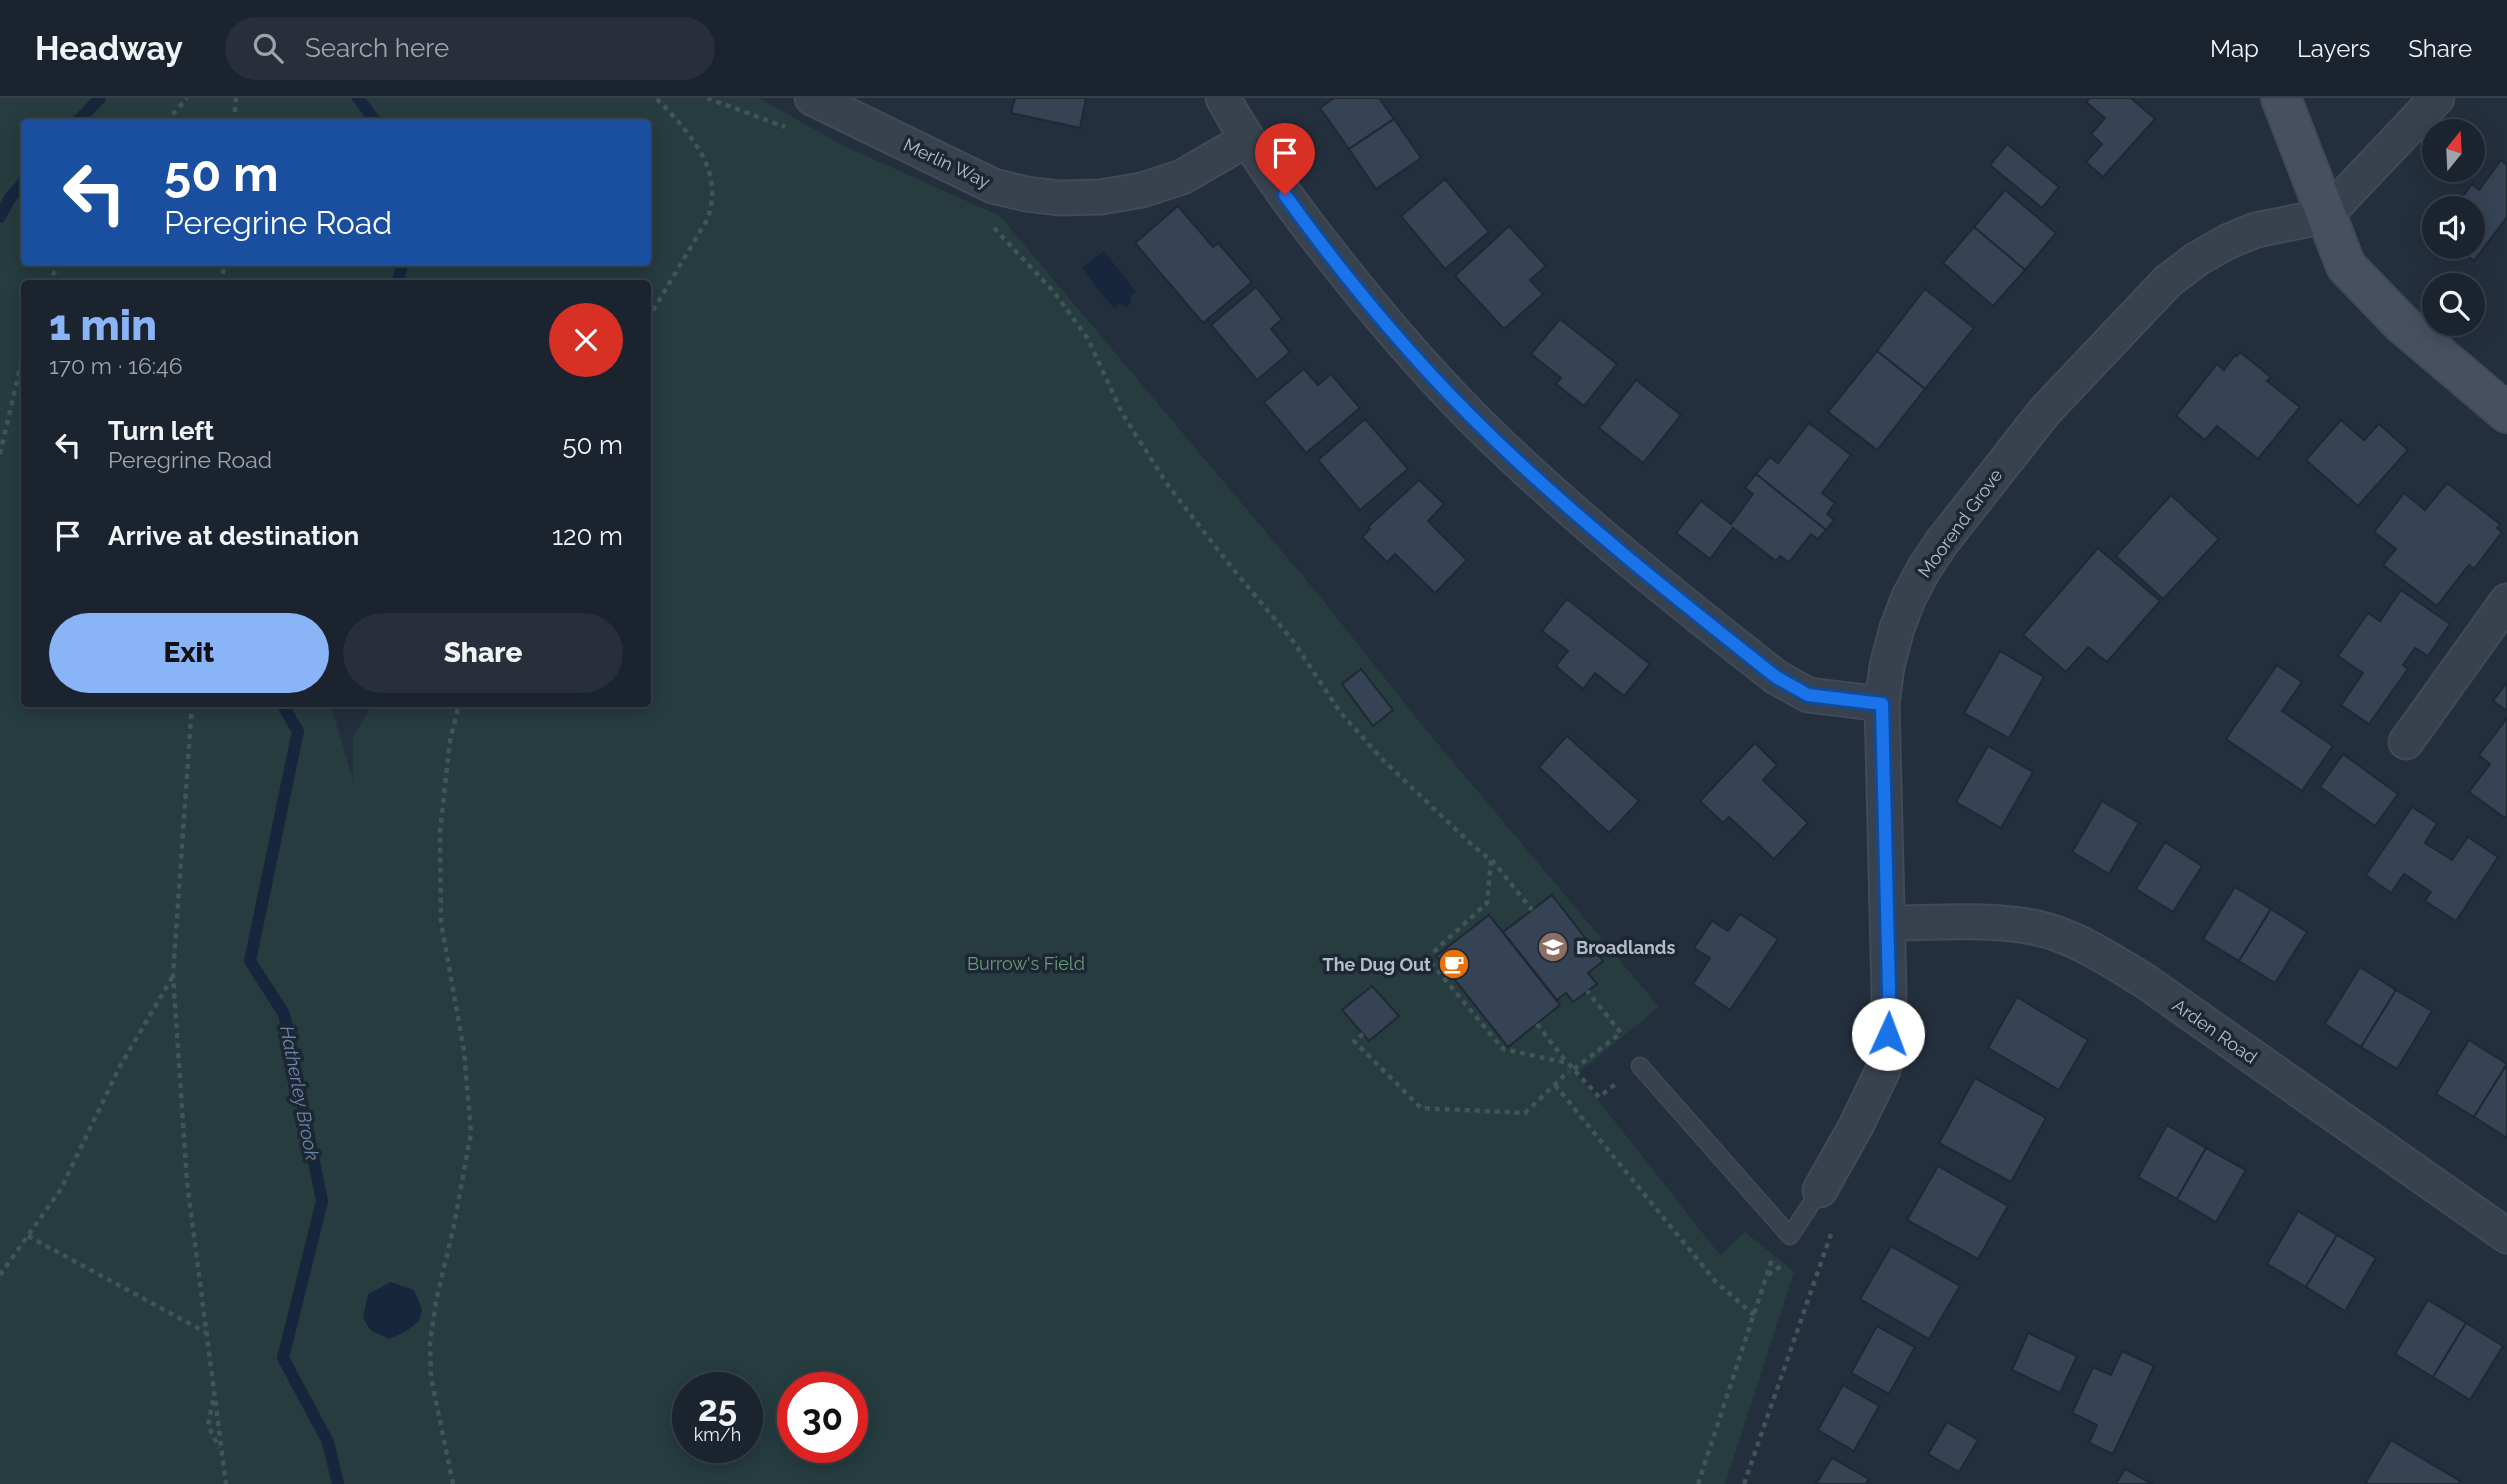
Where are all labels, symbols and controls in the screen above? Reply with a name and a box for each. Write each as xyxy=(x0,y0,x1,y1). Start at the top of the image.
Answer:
search box xyxy=(225,17,715,80)
text: Headway xyxy=(35,29,183,68)
icon: search xyxy=(249,29,287,67)
text: Search here xyxy=(305,33,449,63)
text: Map xyxy=(2210,34,2259,63)
text: Layers xyxy=(2297,34,2370,63)
text: Share xyxy=(2408,34,2472,63)
north arrow xyxy=(2422,119,2485,182)
map controls xyxy=(2422,119,2485,336)
pin xyxy=(1255,123,1315,195)
street label: Merlin Way xyxy=(900,134,994,192)
icon: arrive xyxy=(1266,134,1304,172)
text: 50 m xyxy=(164,145,279,202)
icon: left xyxy=(49,147,140,238)
button: sound xyxy=(2422,196,2485,259)
text: Peregrine Road xyxy=(164,204,392,241)
button: search xyxy=(2422,273,2485,336)
text: 1 min xyxy=(49,301,157,350)
button: close xyxy=(549,303,623,377)
text: 170 m · 16:46 xyxy=(49,352,183,379)
text: Turn left xyxy=(108,416,214,446)
icon: left xyxy=(49,426,87,464)
text: 50 m xyxy=(562,430,623,460)
text: Peregrine Road xyxy=(108,446,272,473)
street label: Moorend Grove xyxy=(1914,464,2007,581)
icon: arrive xyxy=(49,517,87,555)
text: Arrive at destination xyxy=(108,521,359,551)
text: 120 m xyxy=(552,521,623,551)
button: Exit xyxy=(49,613,329,693)
button: Share xyxy=(343,613,623,693)
school or university icon: Broadlands xyxy=(1536,930,1570,964)
place label: Broadlands xyxy=(1576,937,1675,958)
cafe icon: The Dug Out xyxy=(1437,947,1471,981)
park label: Burrow's Field xyxy=(967,953,1085,974)
place label: The Dug Out xyxy=(1323,954,1431,975)
street label: Arden Road xyxy=(2169,994,2261,1068)
position arrow xyxy=(1851,997,1925,1071)
water label: Hatherley Brook xyxy=(276,1024,324,1162)
speed limit sign: 30 xyxy=(777,1372,868,1463)
text: 25 xyxy=(698,1388,737,1429)
text: km/h xyxy=(694,1424,741,1445)

